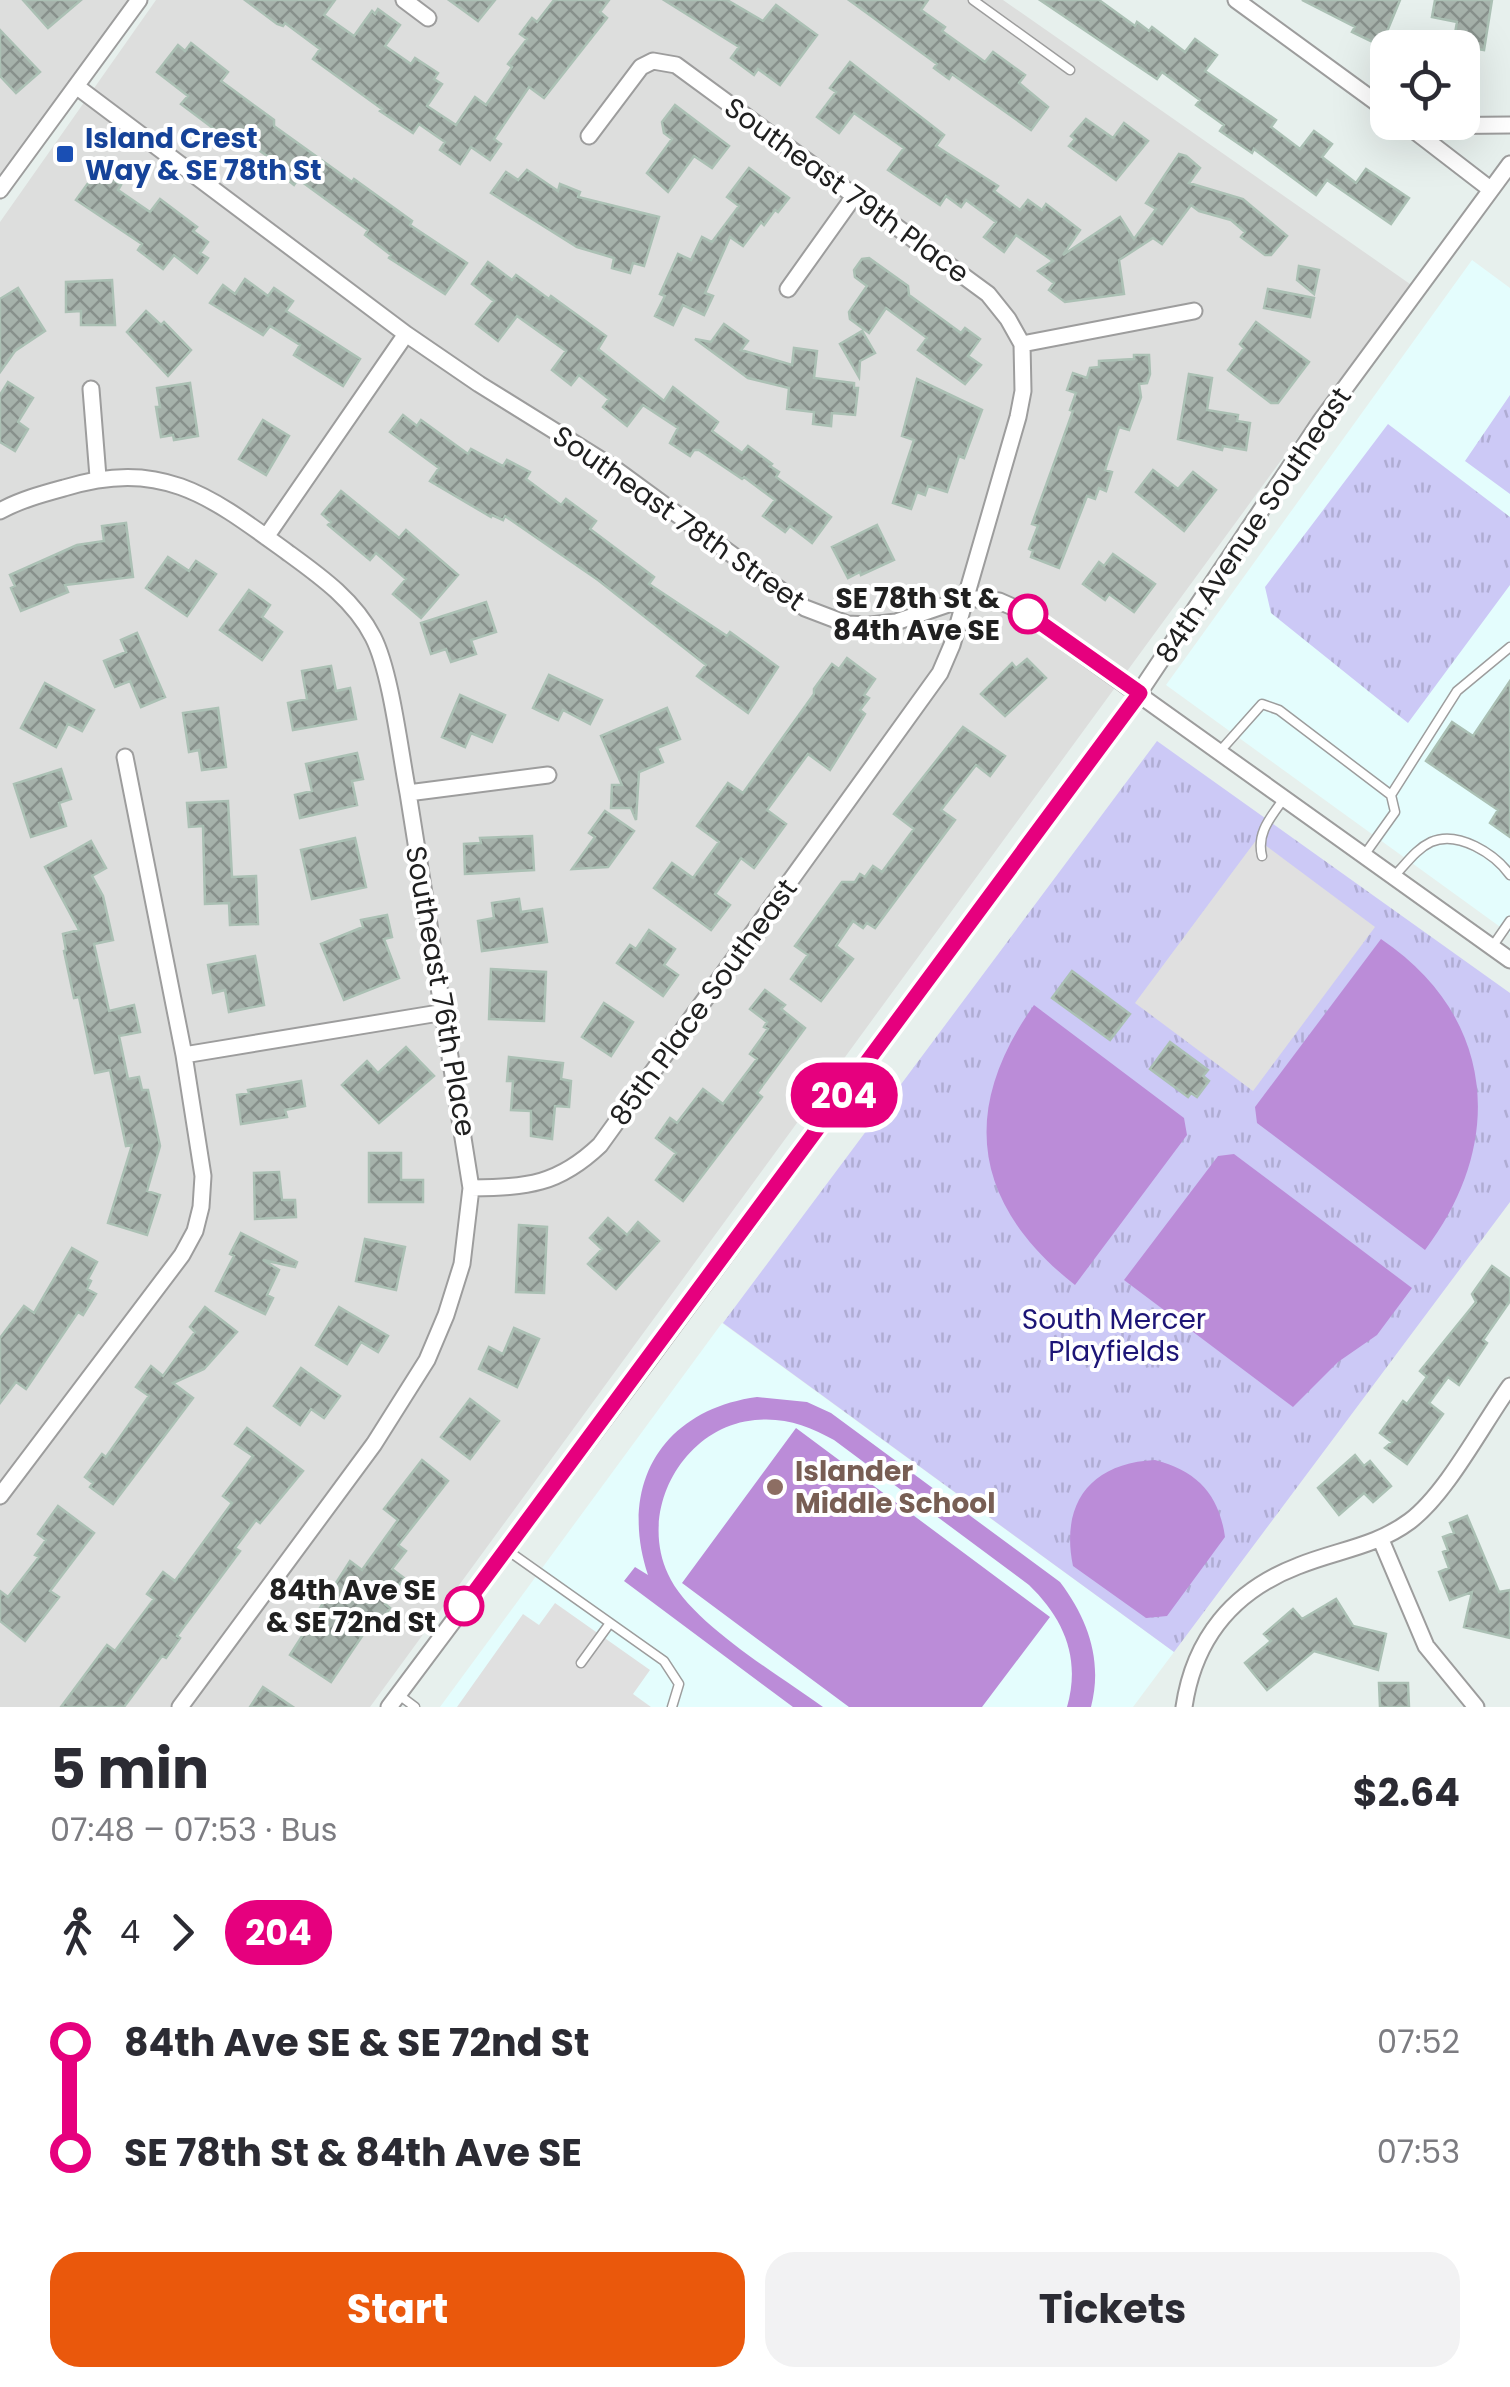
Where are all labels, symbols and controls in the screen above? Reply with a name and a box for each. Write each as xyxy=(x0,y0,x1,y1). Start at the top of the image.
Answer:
map controls xyxy=(1370,30,1480,140)
button: locate xyxy=(1370,30,1480,140)
street label: Southeast 79th Place xyxy=(716,88,977,293)
place label: Island Crest Way & SE 78th St xyxy=(85,119,322,190)
marker: Island Crest Way & SE 78th St xyxy=(54,143,76,165)
street label: 84th Avenue Southeast xyxy=(1146,380,1360,671)
street label: Southeast 78th Street xyxy=(545,417,813,620)
place label: SE 78th St & 84th Ave SE xyxy=(833,579,1001,650)
marker: SE 78th St & 84th Ave SE xyxy=(1009,595,1047,633)
street label: Southeast 76th Place xyxy=(396,843,485,1139)
street label: 85th Place Southeast xyxy=(601,871,806,1134)
line badge: 204 xyxy=(786,1062,902,1128)
text: 204 xyxy=(811,1071,877,1120)
park label: South Mercer Playfields xyxy=(1022,1300,1206,1371)
place label: Islander Middle School xyxy=(795,1452,995,1523)
marker: Islander Middle School xyxy=(764,1476,786,1498)
place label: 84th Ave SE & SE 72nd St xyxy=(266,1571,436,1642)
marker: 84th Ave SE & SE 72nd St xyxy=(445,1587,483,1625)
text: 5 min xyxy=(50,1730,209,1807)
text: $2.64 xyxy=(1353,1766,1460,1819)
text: 07:48 – 07:53 · Bus xyxy=(50,1807,337,1852)
icon: walk xyxy=(50,1905,105,1960)
icon: forward xyxy=(155,1905,210,1960)
text: 204 xyxy=(245,1908,312,1957)
text: 4 xyxy=(120,1909,140,1954)
text: 84th Ave SE & SE 72nd St xyxy=(124,2016,589,2069)
text: 07:52 xyxy=(1377,2019,1460,2064)
text: SE 78th St & 84th Ave SE xyxy=(124,2126,582,2179)
text: 07:53 xyxy=(1377,2129,1460,2174)
button: Start xyxy=(50,2252,745,2367)
button: Tickets xyxy=(765,2252,1460,2367)

